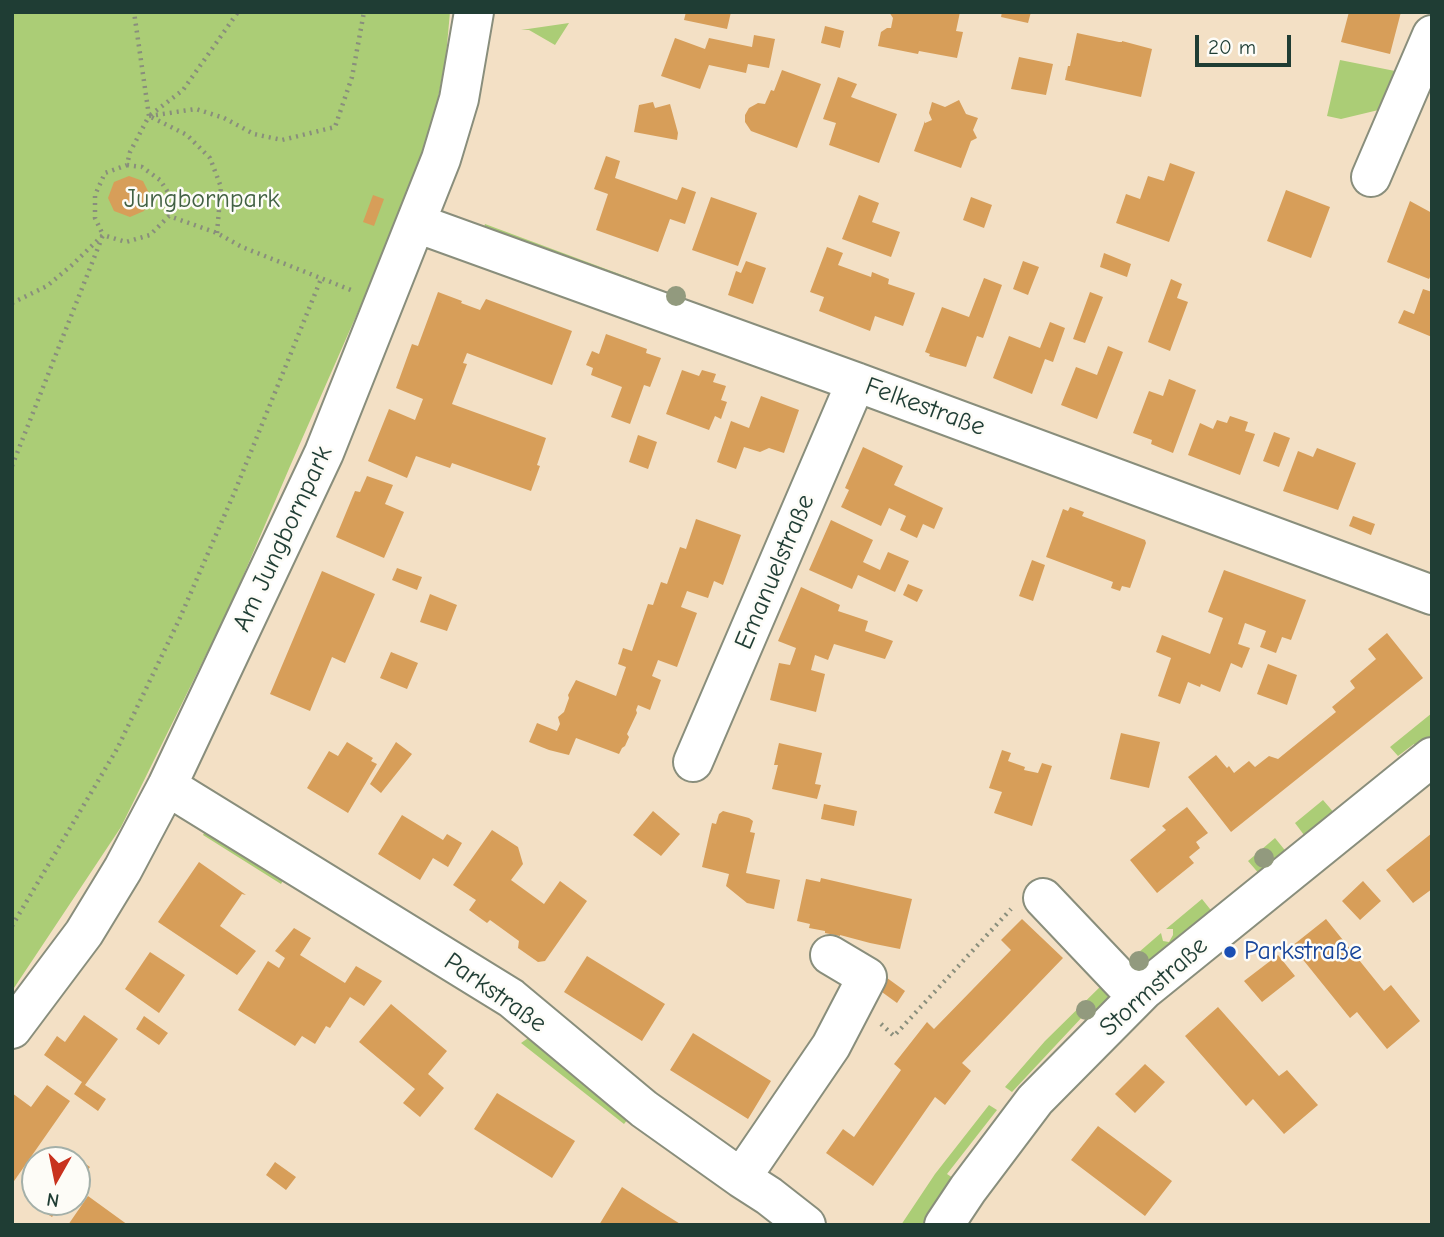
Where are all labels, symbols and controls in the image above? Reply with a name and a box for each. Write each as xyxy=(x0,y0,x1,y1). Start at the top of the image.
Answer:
scale bar xyxy=(1199,21,1295,65)
text: 20 m xyxy=(1208,35,1256,59)
park label: Jungbornpark xyxy=(124,184,280,216)
street label: Felkestraße xyxy=(861,371,989,443)
street label: Am Jungbornpark xyxy=(226,441,340,637)
street label: Emanuelstraße xyxy=(728,490,822,654)
street label: Stormstraße xyxy=(1093,930,1215,1044)
place label: Parkstraße xyxy=(1244,936,1362,968)
marker: Parkstraße xyxy=(1222,944,1238,960)
street label: Parkstraße xyxy=(438,946,552,1040)
north arrow xyxy=(21,1146,91,1216)
text: N xyxy=(45,1188,61,1212)

